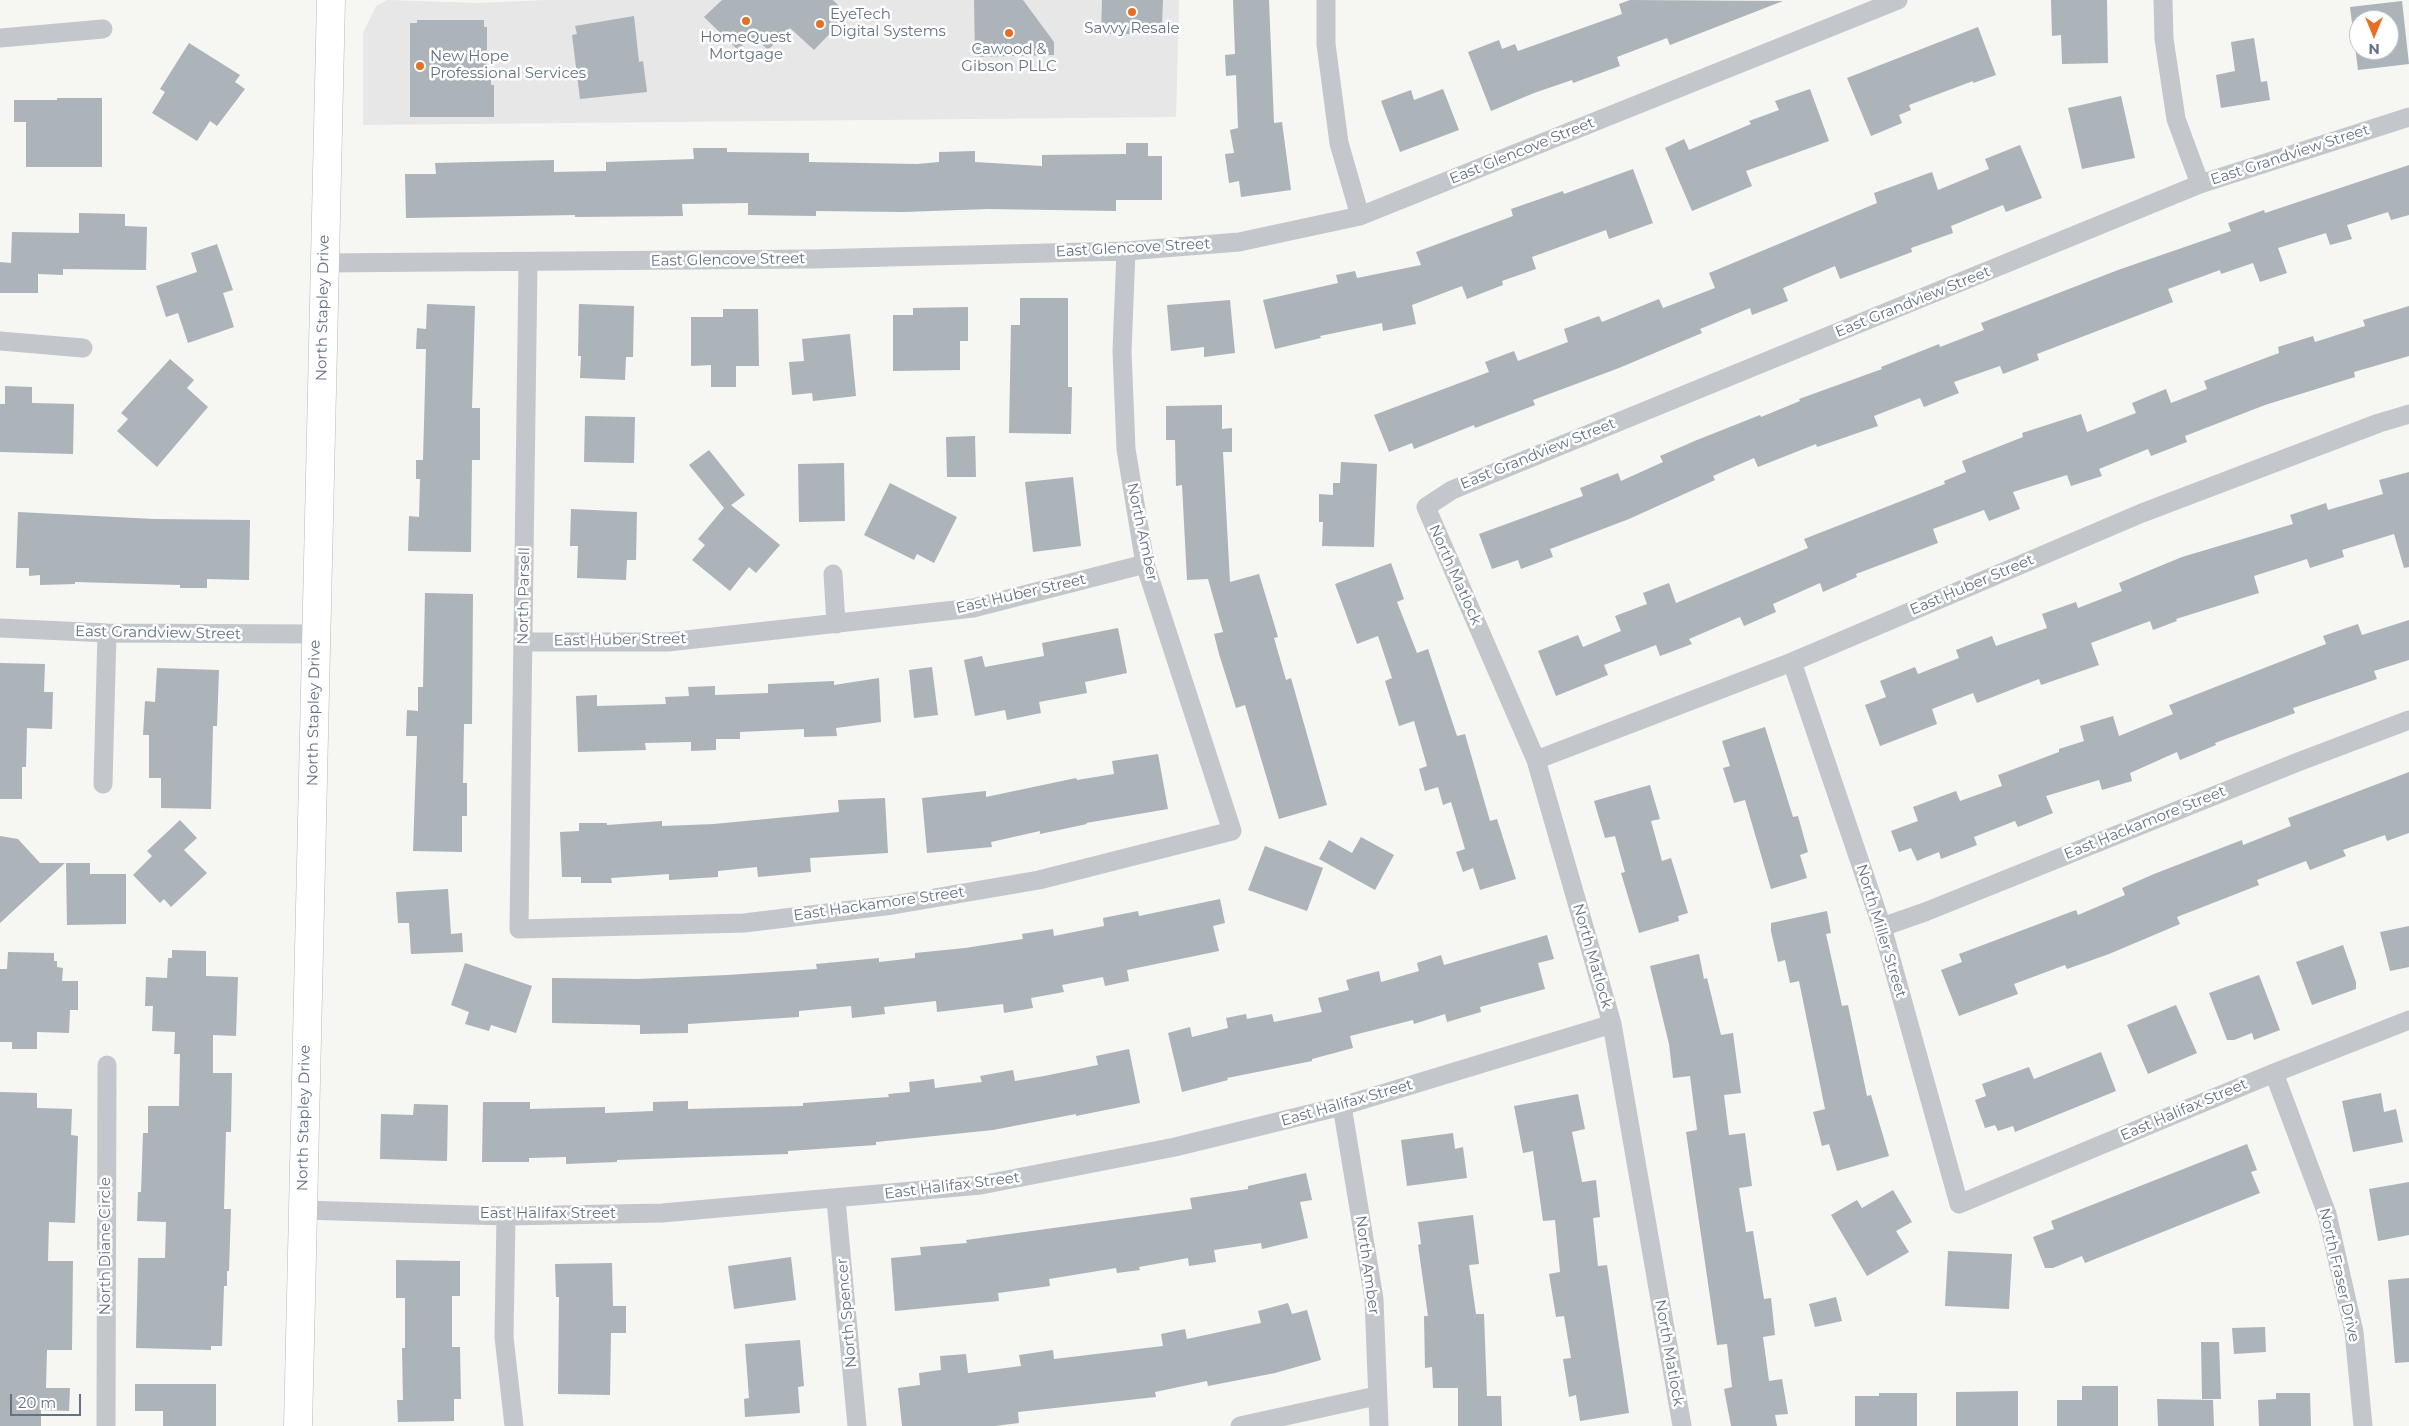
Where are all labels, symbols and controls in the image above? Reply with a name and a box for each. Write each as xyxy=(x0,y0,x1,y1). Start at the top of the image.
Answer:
place label: EyeTech Digital Systems xyxy=(830,6,946,41)
marker: Savvy Resale xyxy=(1126,6,1138,18)
north arrow xyxy=(2349,10,2399,60)
marker: HomeQuest Mortgage xyxy=(740,15,752,27)
marker: EyeTech Digital Systems xyxy=(814,18,826,30)
place label: Savvy Resale xyxy=(1084,20,1180,38)
marker: Cawood & Gibson PLLC xyxy=(1003,27,1015,39)
place label: HomeQuest Mortgage xyxy=(700,29,792,64)
text: N xyxy=(2368,40,2380,58)
place label: Cawood & Gibson PLLC xyxy=(961,41,1057,76)
place label: New Hope Professional Services xyxy=(430,48,586,83)
marker: New Hope Professional Services xyxy=(414,60,426,72)
street label: East Glencove Street xyxy=(1447,114,1597,188)
street label: East Grandview Street xyxy=(2208,121,2372,189)
street label: North Stapley Drive xyxy=(313,235,333,381)
street label: East Glencove Street xyxy=(1055,235,1211,261)
street label: East Glencove Street xyxy=(651,250,805,270)
street label: East Grandview Street xyxy=(1833,263,1993,341)
street label: East Grandview Street xyxy=(1458,415,1618,493)
street label: North Amber xyxy=(1123,481,1161,583)
street label: North Matlock xyxy=(1425,522,1485,628)
street label: North Parsell xyxy=(514,547,534,645)
street label: East Huber Street xyxy=(1907,551,2037,619)
street label: East Huber Street xyxy=(954,570,1088,618)
street label: East Grandview Street xyxy=(75,623,241,643)
street label: East Huber Street xyxy=(553,630,687,650)
street label: North Stapley Drive xyxy=(304,640,324,786)
street label: East Hackamore Street xyxy=(2062,782,2228,864)
street label: North Miller Street xyxy=(1852,862,1910,1000)
street label: East Hackamore Street xyxy=(792,883,966,925)
street label: North Matlock xyxy=(1568,902,1616,1010)
street label: North Stapley Drive xyxy=(294,1045,314,1191)
street label: East Halifax Street xyxy=(2118,1075,2250,1145)
street label: East Halifax Street xyxy=(1279,1076,1415,1130)
street label: East Halifax Street xyxy=(883,1169,1021,1203)
street label: North Diane Circle xyxy=(97,1177,115,1315)
street label: East Halifax Street xyxy=(480,1205,616,1223)
street label: North Fraser Drive xyxy=(2315,1206,2363,1344)
street label: North Amber xyxy=(1351,1214,1383,1316)
street label: North Spencer xyxy=(833,1257,861,1369)
street label: North Matlock xyxy=(1651,1298,1687,1408)
scale bar xyxy=(12,1384,84,1416)
text: 20 m xyxy=(18,1393,56,1412)

